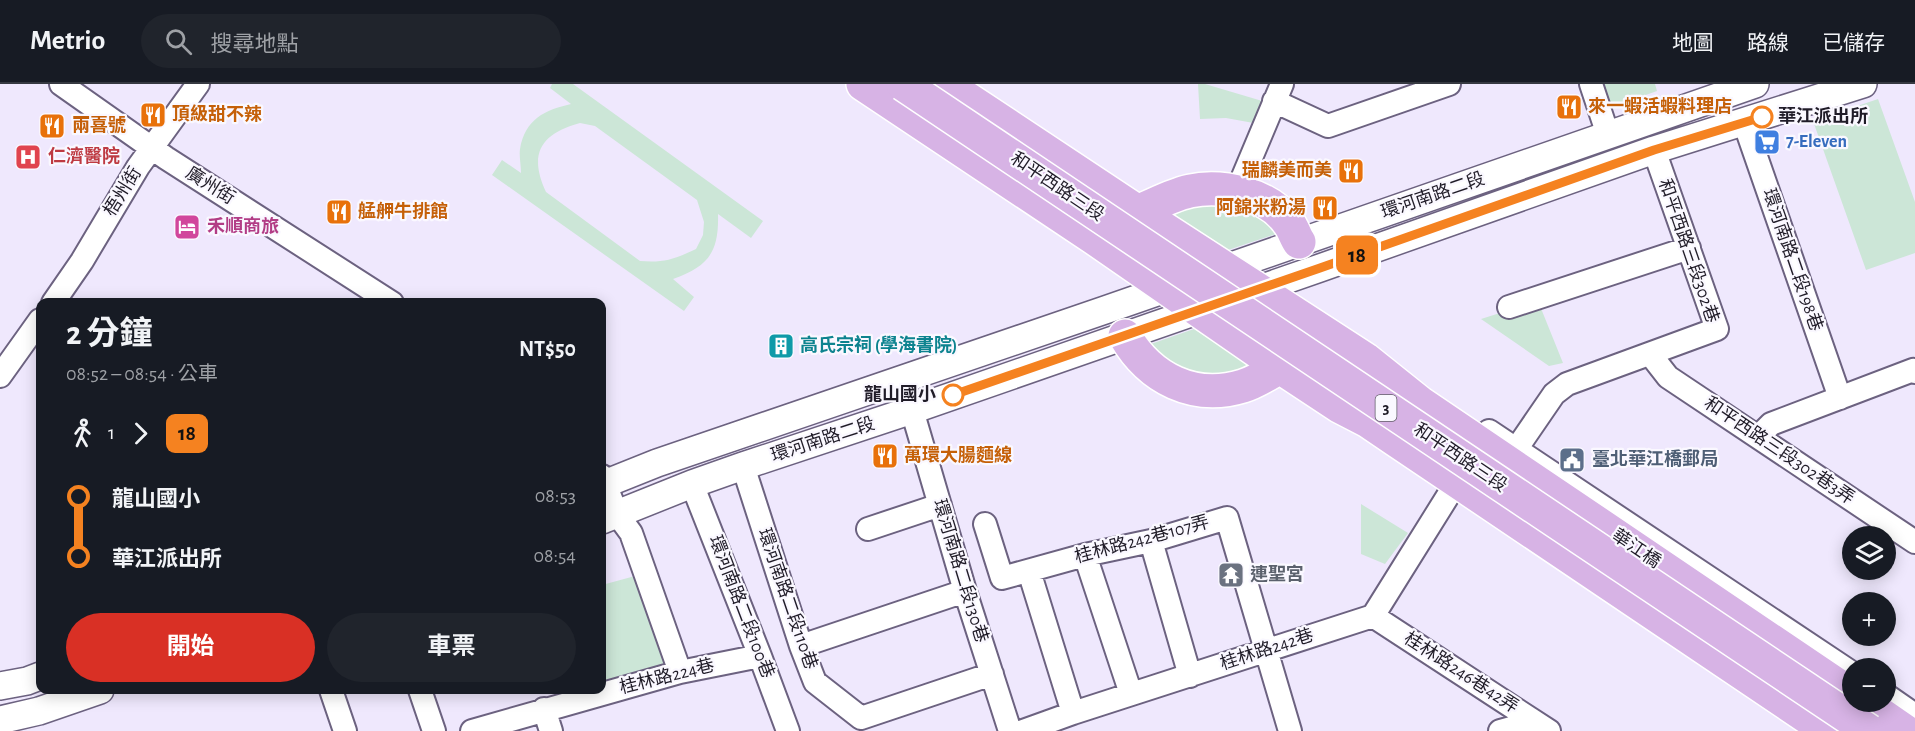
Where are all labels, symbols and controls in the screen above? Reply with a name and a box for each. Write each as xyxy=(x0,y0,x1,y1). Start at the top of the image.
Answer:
search box xyxy=(141,14,561,68)
icon: search xyxy=(162,25,195,58)
text: Metrio xyxy=(30,27,105,55)
text: 搜尋地點 xyxy=(210,33,298,55)
text: 地圖 xyxy=(1672,33,1714,54)
text: 路線 xyxy=(1747,33,1789,54)
text: 已儲存 xyxy=(1822,33,1885,54)
restaurant icon: 來一蝦活蝦料理店 xyxy=(1554,92,1584,122)
place label: 來一蝦活蝦料理店 xyxy=(1588,96,1732,116)
restaurant icon: 頂級甜不辣 xyxy=(138,100,168,130)
place label: 頂級甜不辣 xyxy=(172,104,262,124)
marker: 華江派出所 xyxy=(1751,106,1773,128)
place label: 華江派出所 xyxy=(1778,106,1868,126)
restaurant icon: 兩喜號 xyxy=(37,111,67,141)
place label: 兩喜號 xyxy=(72,116,126,135)
supermarket icon: 7-Eleven xyxy=(1752,127,1782,157)
place label: 7-Eleven xyxy=(1786,133,1847,151)
hospital icon: 仁濟醫院 xyxy=(13,142,43,172)
place label: 仁濟醫院 xyxy=(48,146,120,166)
street label: 和平西路三段 xyxy=(1007,148,1108,225)
restaurant icon: 瑞麟美而美 xyxy=(1336,156,1366,186)
place label: 瑞麟美而美 xyxy=(1242,160,1332,180)
street label: 廣州街 xyxy=(182,162,239,208)
street label: 梧州街 xyxy=(99,163,145,220)
street label: 環河南路二段 xyxy=(1378,168,1487,222)
street label: 和平西路三段302巷 xyxy=(1655,176,1723,325)
street label: 環河南路二段198巷 xyxy=(1759,186,1827,333)
restaurant icon: 阿錦米粉湯 xyxy=(1310,193,1340,223)
restaurant icon: 艋舺牛排館 xyxy=(324,197,354,227)
place label: 阿錦米粉湯 xyxy=(1216,197,1306,217)
place label: 艋舺牛排館 xyxy=(358,201,448,221)
hotel icon: 禾順商旅 xyxy=(172,212,202,242)
place label: 禾順商旅 xyxy=(207,216,279,236)
line badge: 18 xyxy=(1330,236,1384,274)
text: 18 xyxy=(1348,245,1366,266)
text: 2 分鐘 xyxy=(66,318,153,351)
building icon: 高氏宗祠 (學海書院) xyxy=(766,331,796,361)
place label: 高氏宗祠 (學海書院) xyxy=(800,335,957,355)
text: NT$50 xyxy=(519,338,576,360)
text: 08:52 – 08:54 · 公車 xyxy=(66,364,218,384)
place label: 龍山國小 xyxy=(864,384,936,404)
marker: 龍山國小 xyxy=(942,384,964,406)
street label: 和平西路三段302巷3弄 xyxy=(1701,393,1858,508)
road number: 3 xyxy=(1376,395,1396,421)
street label: 環河南路二段 xyxy=(768,413,877,465)
icon: walk xyxy=(66,417,99,450)
icon: forward xyxy=(124,417,157,450)
street label: 和平西路三段 xyxy=(1410,419,1511,496)
text: 1 xyxy=(108,423,115,443)
text: 18 xyxy=(178,423,196,444)
restaurant icon: 萬環大腸麵線 xyxy=(870,441,900,471)
place label: 萬環大腸麵線 xyxy=(904,445,1012,465)
public building icon: 臺北華江橋郵局 xyxy=(1557,445,1587,475)
place label: 臺北華江橋郵局 xyxy=(1592,448,1718,469)
text: 08:53 xyxy=(535,486,576,506)
text: 龍山國小 xyxy=(112,488,200,510)
street label: 環河南路二段130巷 xyxy=(930,496,992,645)
street label: 桂林路242巷107弄 xyxy=(1072,511,1211,567)
street label: 華江橋 xyxy=(1609,525,1665,572)
street label: 環河南路二段110巷 xyxy=(754,526,821,672)
map controls xyxy=(1842,526,1896,712)
button: layers xyxy=(1842,526,1896,580)
street label: 環河南路二段100巷 xyxy=(706,532,778,681)
text: 08:54 xyxy=(533,546,576,566)
text: 華江派出所 xyxy=(112,548,222,570)
temple icon: 連聖宮 xyxy=(1216,560,1246,590)
place label: 連聖宮 xyxy=(1250,564,1304,584)
button: + xyxy=(1842,592,1896,646)
button: 開始 xyxy=(66,613,315,682)
button: 車票 xyxy=(327,613,576,682)
street label: 桂林路242巷 xyxy=(1217,625,1316,674)
street label: 桂林路246巷42弄 xyxy=(1401,628,1522,717)
street label: 桂林路224巷 xyxy=(617,655,716,697)
button: − xyxy=(1842,658,1896,712)

